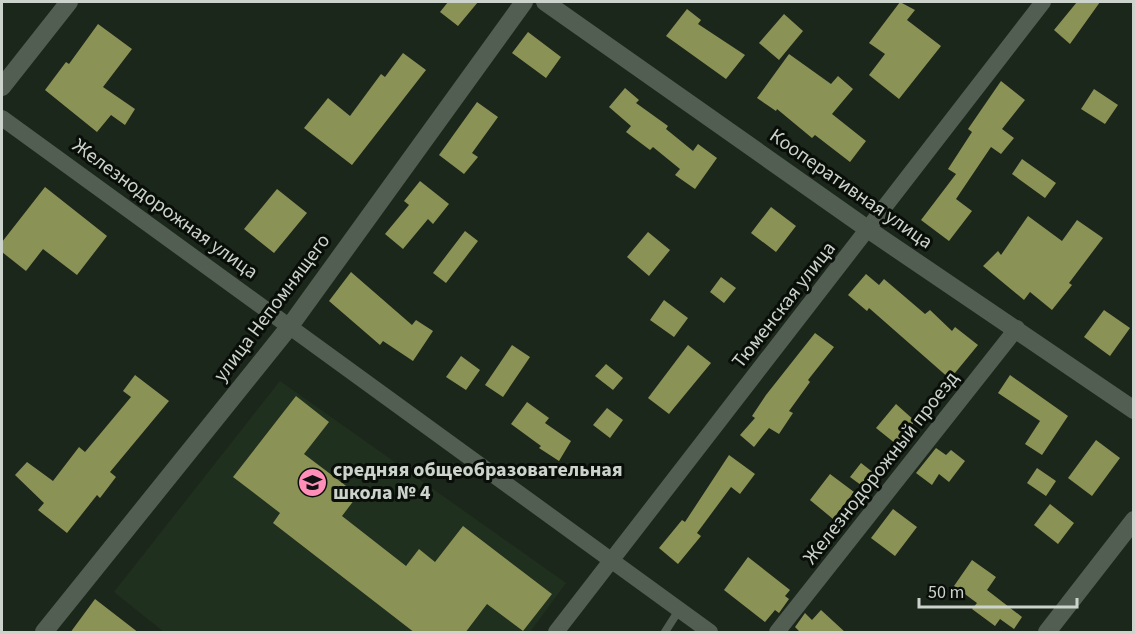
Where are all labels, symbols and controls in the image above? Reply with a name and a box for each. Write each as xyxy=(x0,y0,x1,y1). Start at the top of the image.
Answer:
street label: Кооперативная улица xyxy=(764,122,938,256)
street label: Железнодорожная улица xyxy=(66,132,264,286)
street label: улица Непомнящего xyxy=(207,228,337,388)
street label: Тюменская улица xyxy=(726,236,842,374)
street label: Железнодорожный проезд xyxy=(797,365,966,570)
place label: средняя общеобразовательная школа № 4 xyxy=(333,456,623,507)
school or university icon: средняя общеобразовательная школа № 4 xyxy=(296,466,328,498)
scale bar xyxy=(919,571,1076,609)
text: 50 m xyxy=(928,580,964,605)

